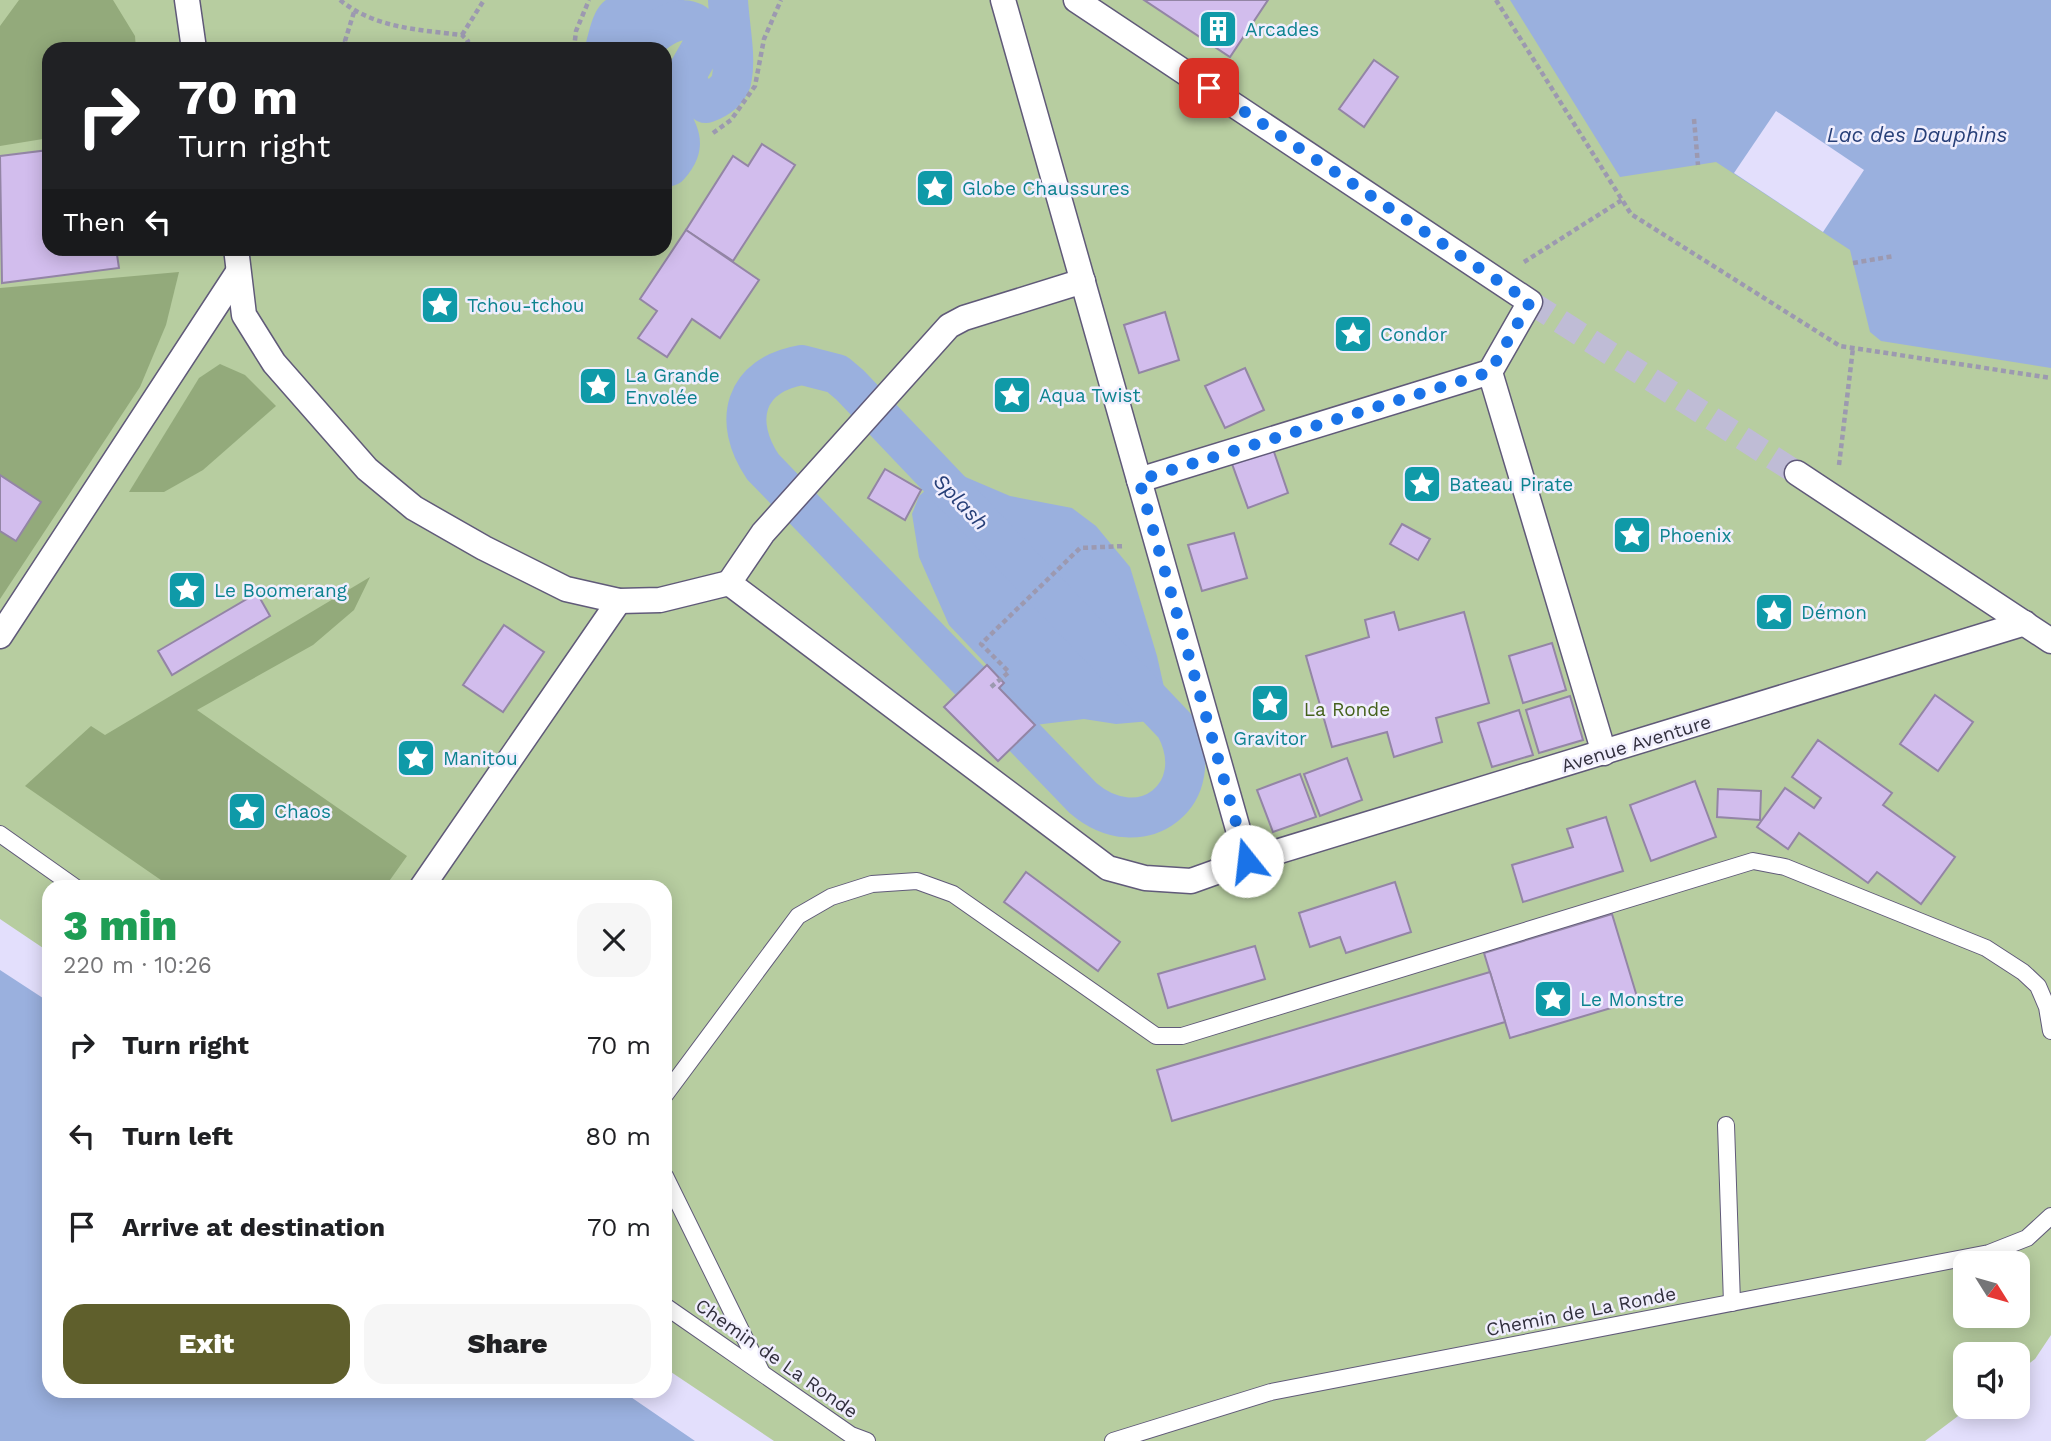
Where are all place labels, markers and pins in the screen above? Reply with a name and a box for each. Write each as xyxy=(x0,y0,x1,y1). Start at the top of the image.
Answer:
building icon: Arcades xyxy=(1197,8,1239,50)
place label: Arcades xyxy=(1245,18,1319,41)
pin xyxy=(1179,58,1239,118)
place icon: Globe Chaussures xyxy=(914,167,956,209)
place label: Globe Chaussures xyxy=(962,177,1130,200)
place icon: Tchou-tchou xyxy=(419,284,461,326)
place label: Tchou-tchou xyxy=(467,294,585,317)
place icon: Condor xyxy=(1332,313,1374,355)
place label: Condor xyxy=(1380,323,1448,346)
place label: La Grande Envolée xyxy=(625,364,720,409)
place icon: La Grande Envolée xyxy=(577,365,619,407)
place icon: Aqua Twist xyxy=(991,374,1033,416)
place label: Aqua Twist xyxy=(1039,384,1140,407)
place icon: Bateau Pirate xyxy=(1401,463,1443,505)
place label: Bateau Pirate xyxy=(1449,473,1573,496)
place icon: Phoenix xyxy=(1611,514,1653,556)
place label: Phoenix xyxy=(1659,524,1732,547)
place icon: Le Boomerang xyxy=(166,569,208,611)
place label: Le Boomerang xyxy=(214,579,348,602)
place icon: Démon xyxy=(1753,591,1795,633)
place label: Démon xyxy=(1801,601,1867,624)
place icon: Gravitor xyxy=(1249,682,1291,724)
place label: Gravitor xyxy=(1233,727,1307,750)
place icon: Manitou xyxy=(395,737,437,779)
place label: Manitou xyxy=(443,747,518,770)
place icon: Chaos xyxy=(226,790,268,832)
place label: Chaos xyxy=(274,800,331,823)
place icon: Le Monstre xyxy=(1532,978,1574,1020)
place label: Le Monstre xyxy=(1580,988,1684,1011)

